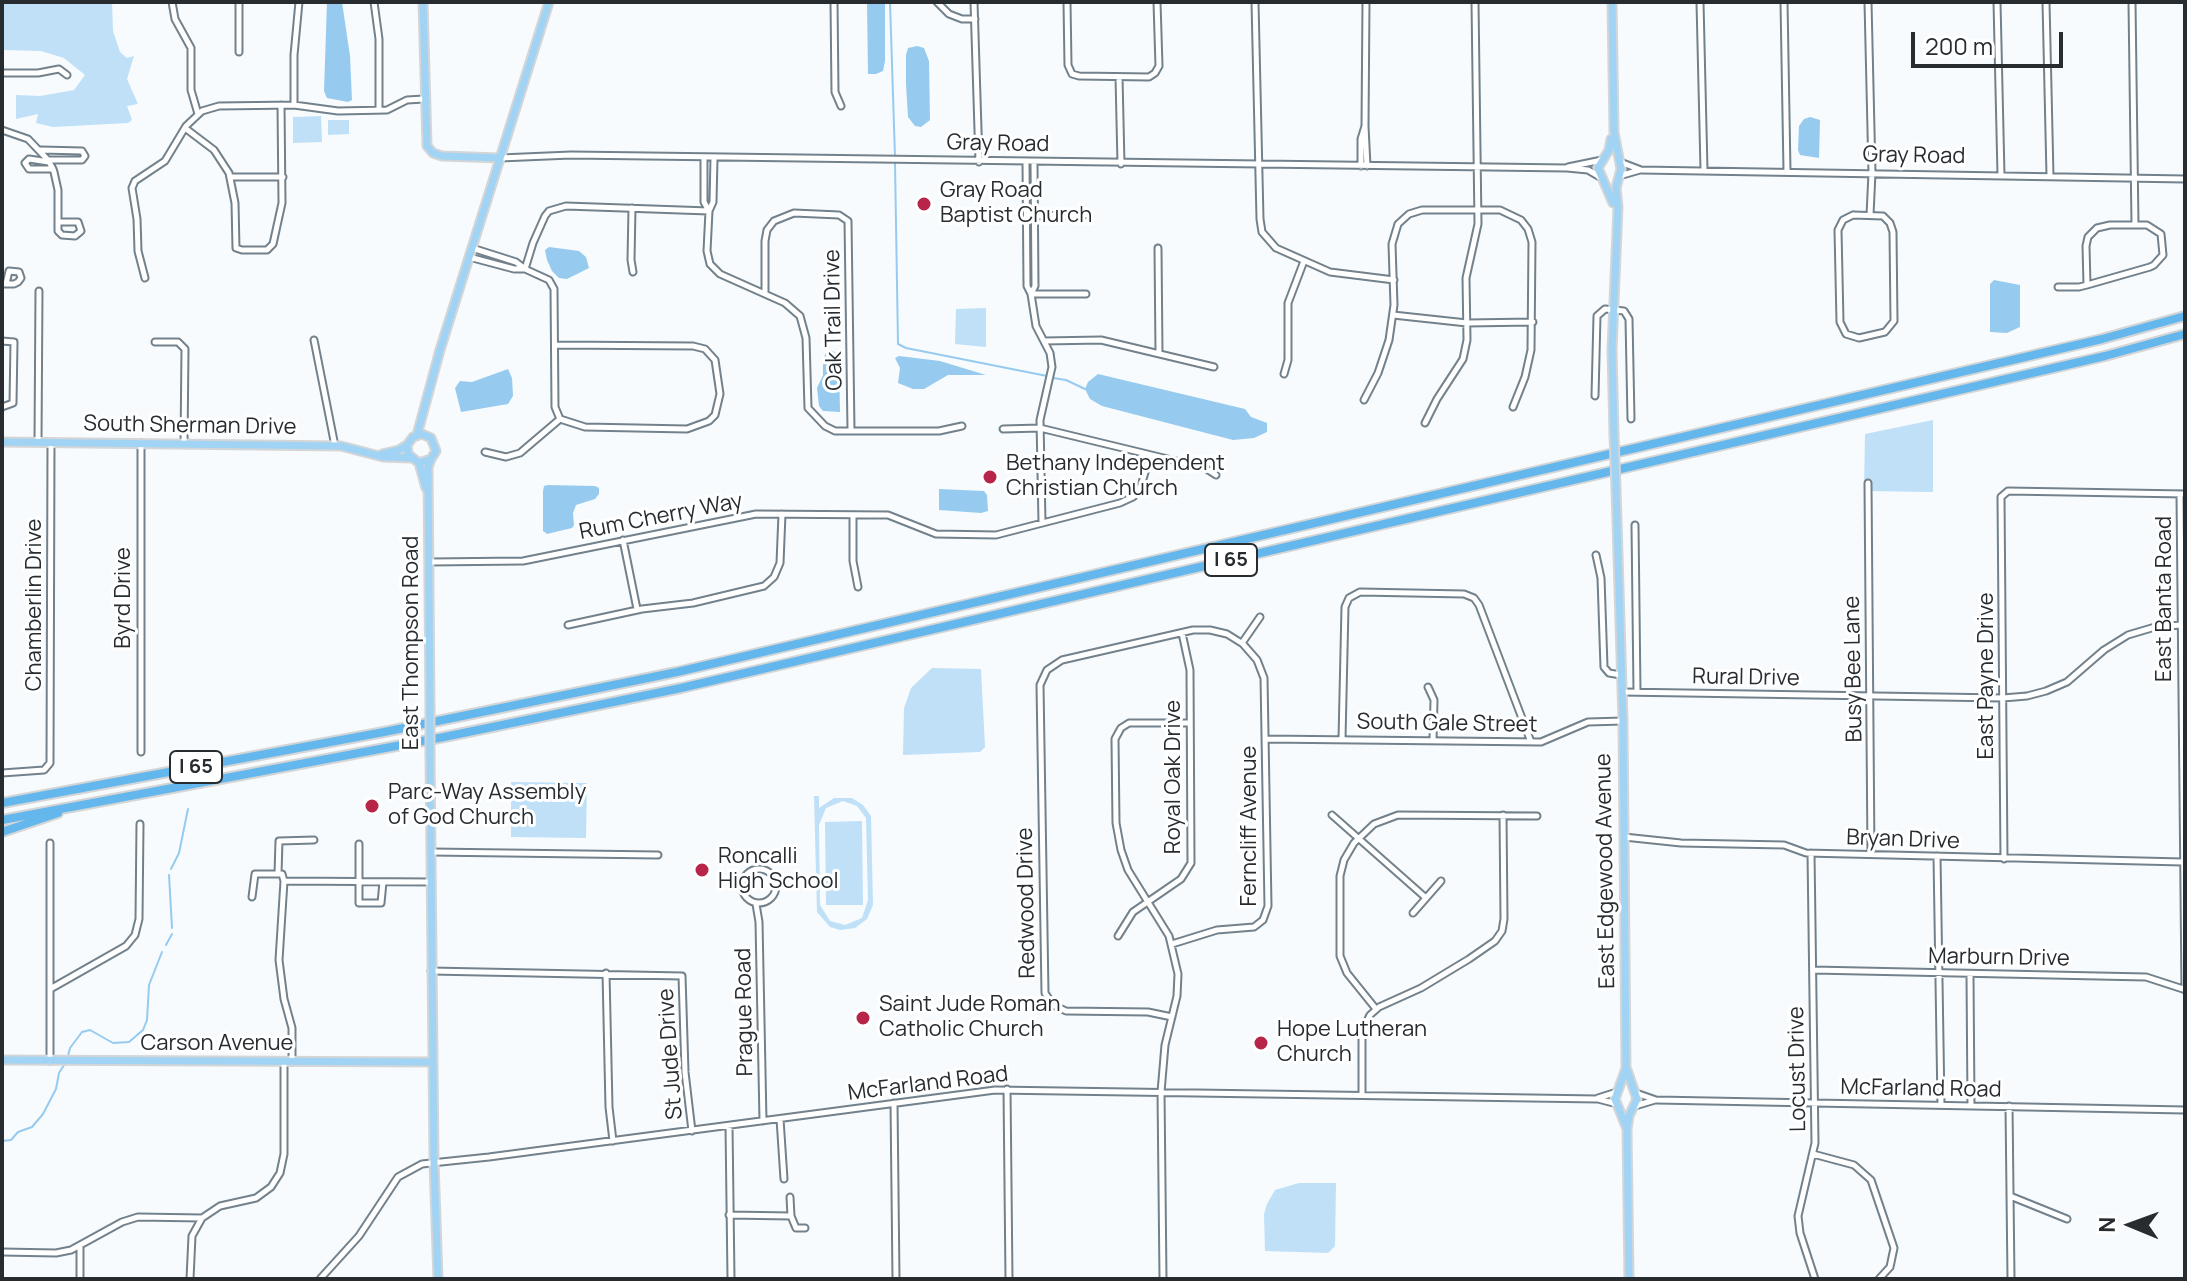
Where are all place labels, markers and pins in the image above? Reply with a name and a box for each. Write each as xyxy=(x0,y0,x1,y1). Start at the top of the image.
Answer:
place label: Gray Road Baptist Church xyxy=(940,178,1092,230)
marker: Gray Road Baptist Church xyxy=(915,195,933,213)
place label: Bethany Independent Christian Church xyxy=(1006,451,1225,502)
marker: Bethany Independent Christian Church xyxy=(981,468,999,486)
place label: Parc-Way Assembly of God Church xyxy=(388,780,586,832)
marker: Parc-Way Assembly of God Church xyxy=(363,797,381,815)
place label: Roncalli High School xyxy=(718,844,839,896)
marker: Roncalli High School xyxy=(693,861,711,879)
place label: Saint Jude Roman Catholic Church xyxy=(879,992,1061,1044)
marker: Saint Jude Roman Catholic Church xyxy=(854,1009,872,1027)
place label: Hope Lutheran Church xyxy=(1277,1017,1427,1068)
marker: Hope Lutheran Church xyxy=(1252,1034,1270,1052)

